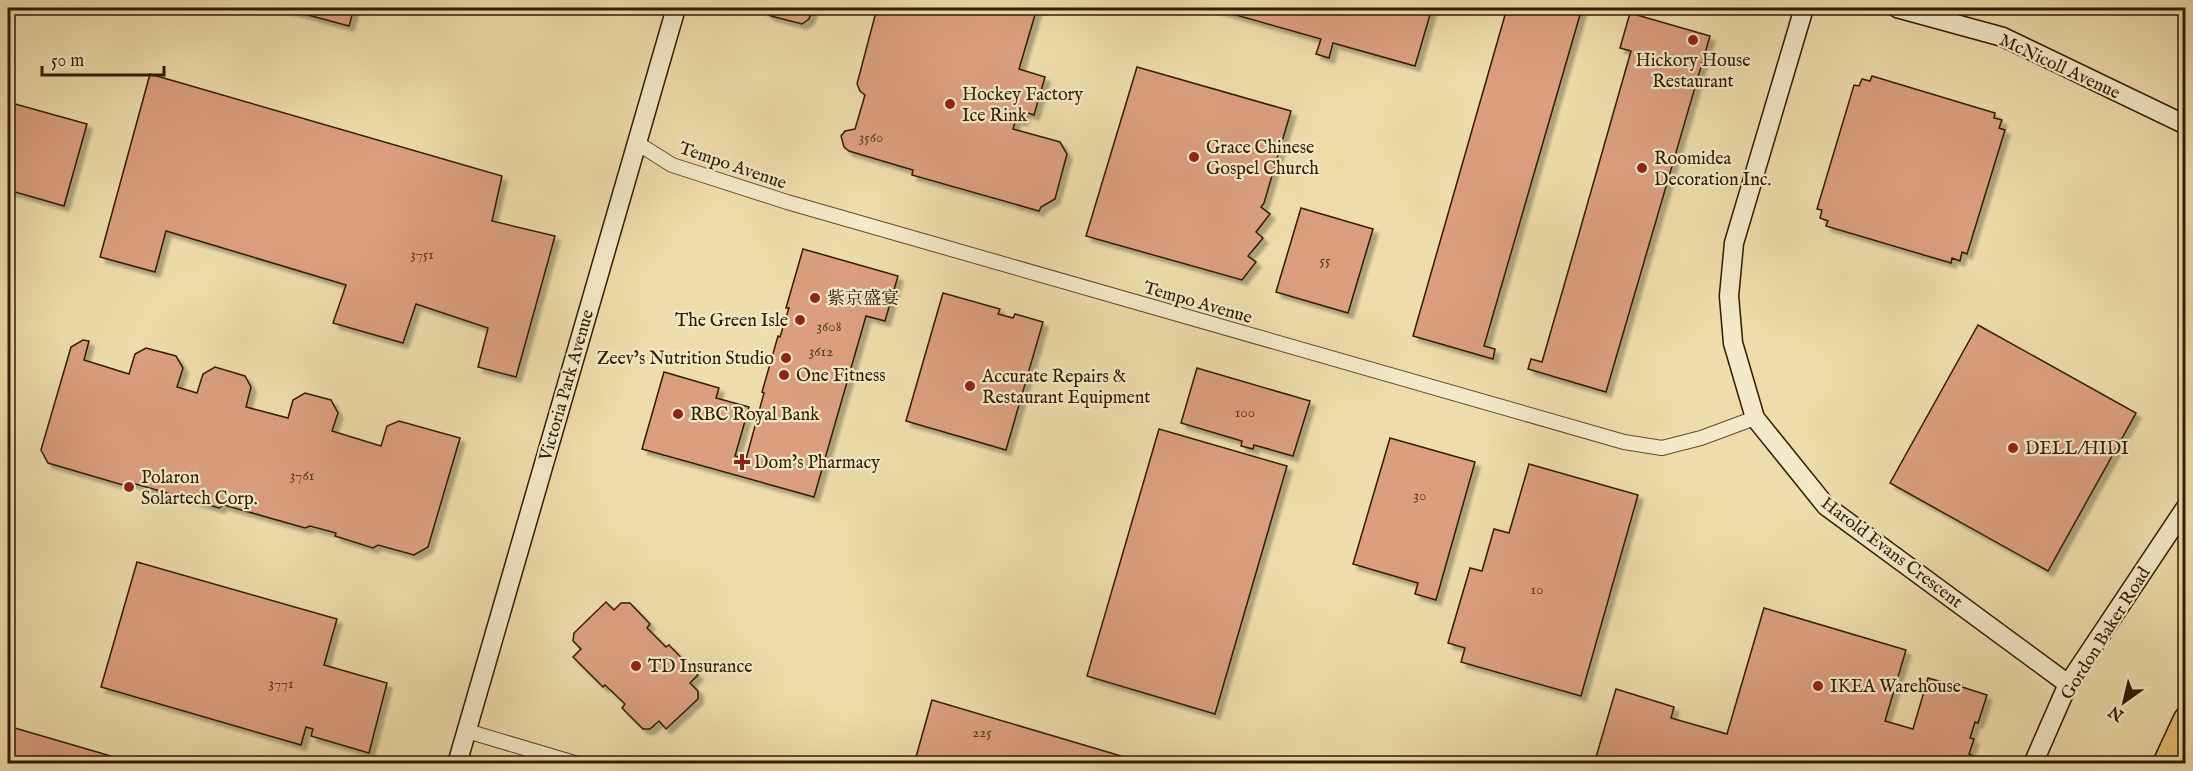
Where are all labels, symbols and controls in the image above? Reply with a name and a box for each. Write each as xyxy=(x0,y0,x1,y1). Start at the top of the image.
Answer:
street label: McNicoll Avenue xyxy=(1995,29,2123,105)
marker: Hickory House Restaurant xyxy=(1686,33,1700,47)
scale bar xyxy=(42,39,164,77)
text: 50 m xyxy=(51,50,84,73)
place label: Hickory House Restaurant xyxy=(1635,50,1751,94)
place label: Hockey Factory Ice Rink xyxy=(962,84,1083,128)
marker: Hockey Factory Ice Rink xyxy=(943,97,957,111)
house number: 3560 xyxy=(859,128,883,147)
street label: Tempo Avenue xyxy=(676,137,789,196)
place label: Grace Chinese Gospel Church xyxy=(1206,137,1319,181)
place label: Roomidea Decoration Inc. xyxy=(1654,148,1771,192)
marker: Grace Chinese Gospel Church xyxy=(1187,150,1201,164)
marker: Roomidea Decoration Inc. xyxy=(1635,161,1649,175)
house number: 3751 xyxy=(410,245,434,264)
house number: 55 xyxy=(1320,251,1331,270)
street label: Tempo Avenue xyxy=(1141,277,1255,330)
place label: 紫京盛宴 xyxy=(827,288,899,311)
marker: 紫京盛宴 xyxy=(808,291,822,305)
street label: Victoria Park Avenue xyxy=(535,307,600,465)
place label: The Green Isle xyxy=(675,310,788,333)
marker: The Green Isle xyxy=(793,313,807,327)
house number: 3608 xyxy=(816,317,842,336)
house number: 3612 xyxy=(809,342,833,361)
place label: Zeev’s Nutrition Studio xyxy=(597,348,774,371)
marker: Zeev’s Nutrition Studio xyxy=(779,351,793,365)
place label: One Fitness xyxy=(796,365,886,388)
place label: Accurate Repairs & Restaurant Equipment xyxy=(981,366,1151,410)
marker: One Fitness xyxy=(777,368,791,382)
marker: Accurate Repairs & Restaurant Equipment xyxy=(963,379,977,393)
house number: 100 xyxy=(1235,403,1255,422)
place label: RBC Royal Bank xyxy=(690,404,820,427)
marker: RBC Royal Bank xyxy=(671,407,685,421)
place label: DELL/HIDI xyxy=(2025,438,2129,461)
marker: DELL/HIDI xyxy=(2006,441,2020,455)
place label: Dom’s Pharmacy xyxy=(754,452,880,475)
marker: Dom’s Pharmacy xyxy=(735,455,749,469)
house number: 3761 xyxy=(290,466,314,485)
place label: Polaron Solartech Corp. xyxy=(141,467,258,511)
marker: Polaron Solartech Corp. xyxy=(122,480,136,494)
house number: 30 xyxy=(1414,486,1426,505)
street label: Harold Evans Crescent xyxy=(1816,492,1966,614)
street label: Gordon Baker Road xyxy=(2056,563,2157,704)
house number: 10 xyxy=(1531,580,1543,599)
place label: TD Insurance xyxy=(648,656,752,679)
marker: TD Insurance xyxy=(629,659,643,673)
north arrow xyxy=(2094,672,2154,732)
house number: 3771 xyxy=(268,674,294,693)
place label: IKEA Warehouse xyxy=(1830,676,1961,699)
marker: IKEA Warehouse xyxy=(1811,679,1825,693)
text: N xyxy=(2105,701,2129,725)
house number: 225 xyxy=(972,723,992,742)

